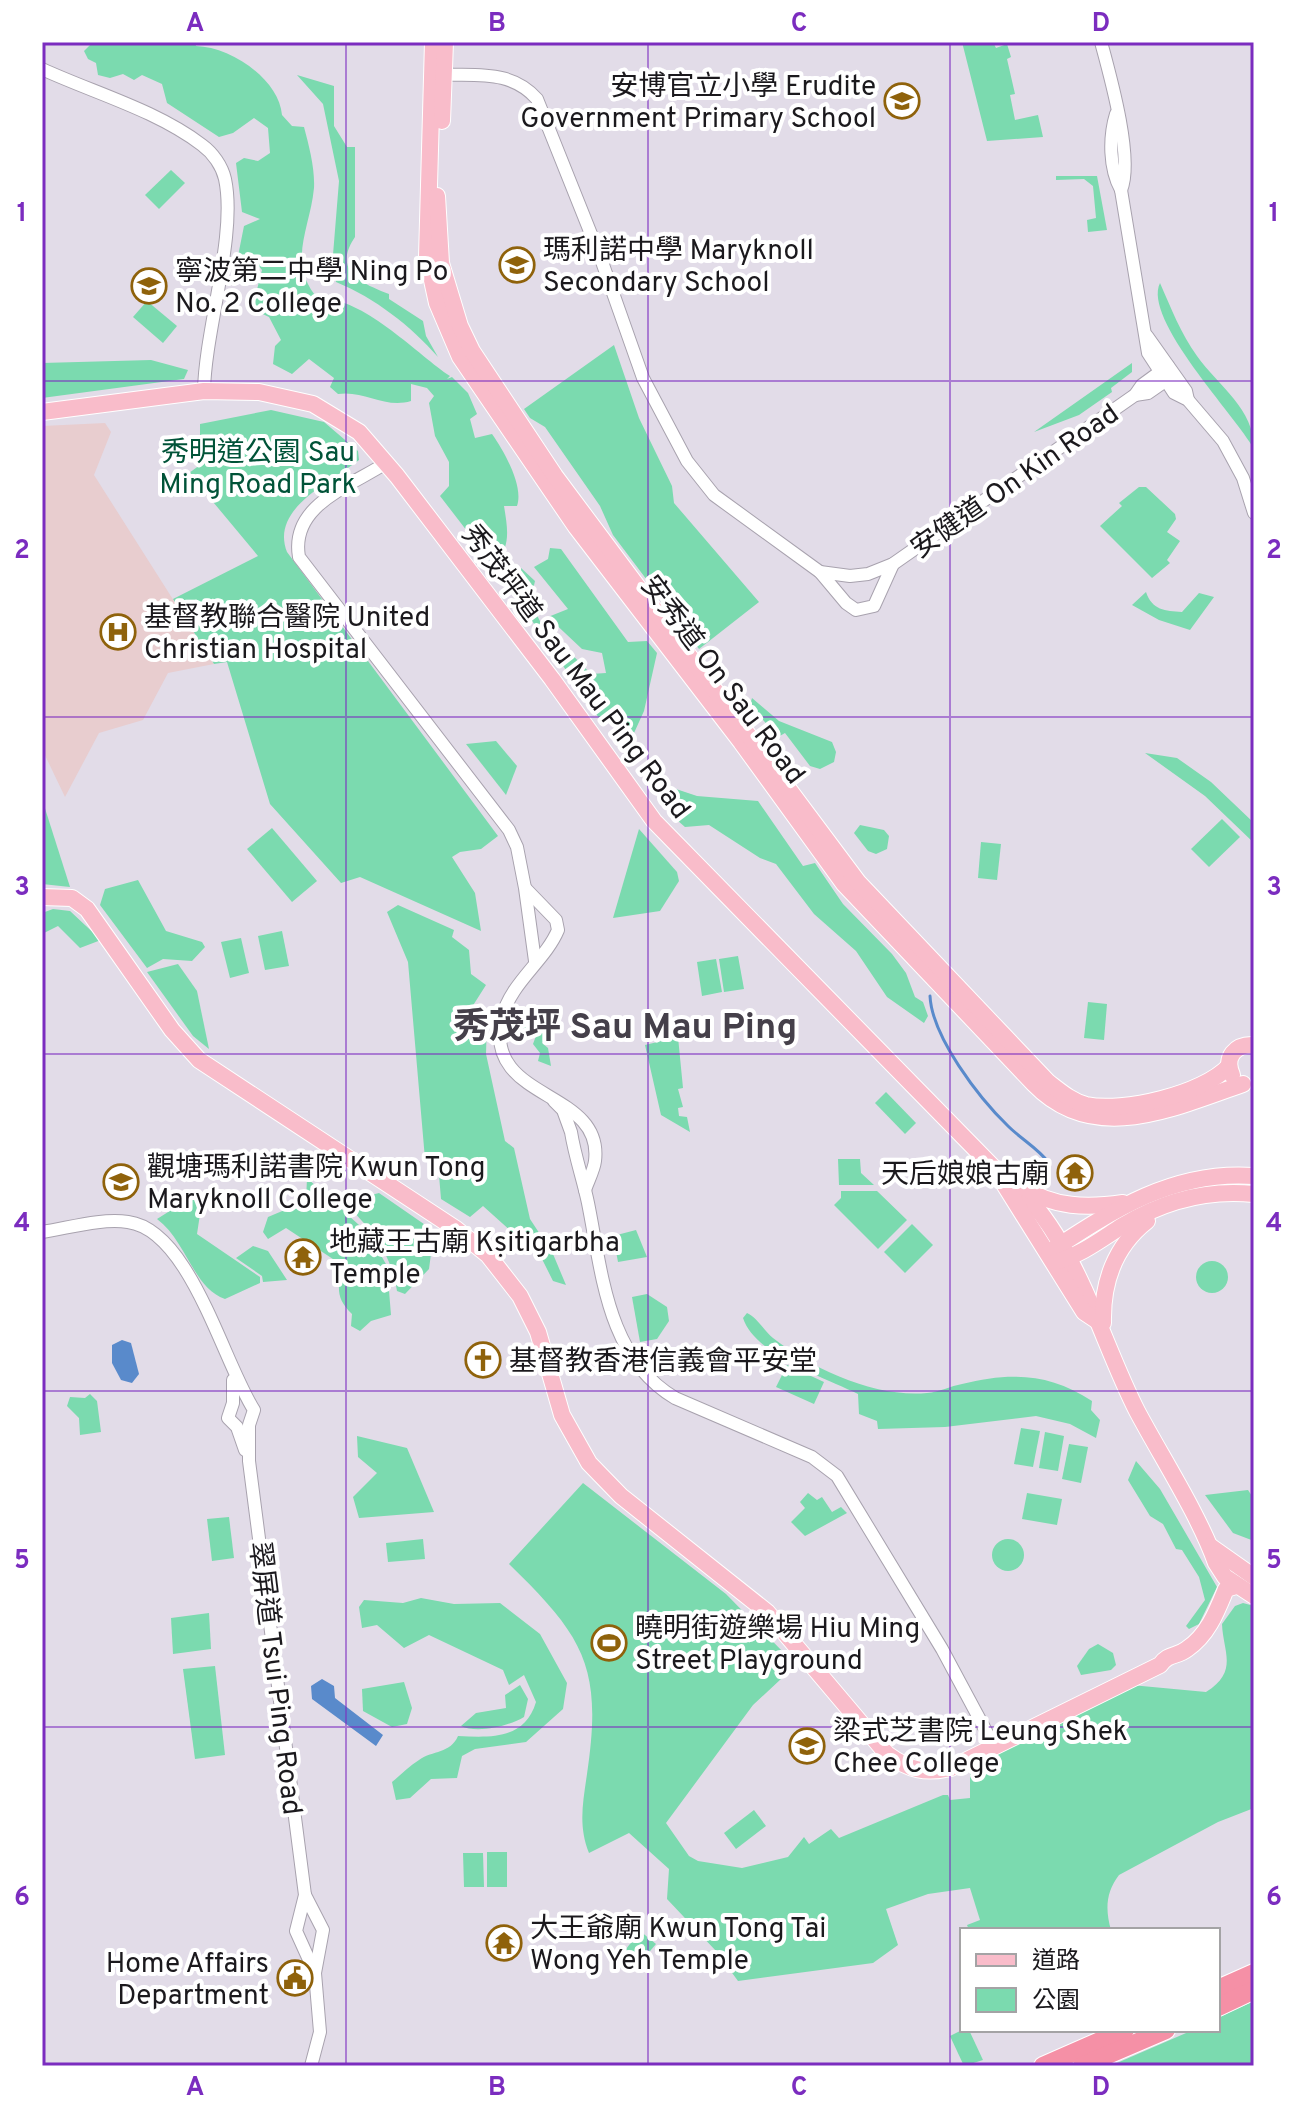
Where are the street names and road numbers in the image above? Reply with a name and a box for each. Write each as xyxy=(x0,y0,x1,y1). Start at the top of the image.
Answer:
street label: 安健道 On Kin Road xyxy=(905,397,1127,568)
street label: 秀茂坪道 Sau Mau Ping Road xyxy=(452,519,697,827)
street label: 安秀道 On Sau Road xyxy=(631,569,812,792)
street label: 翠屏道 Tsui Ping Road xyxy=(239,1540,309,1817)

